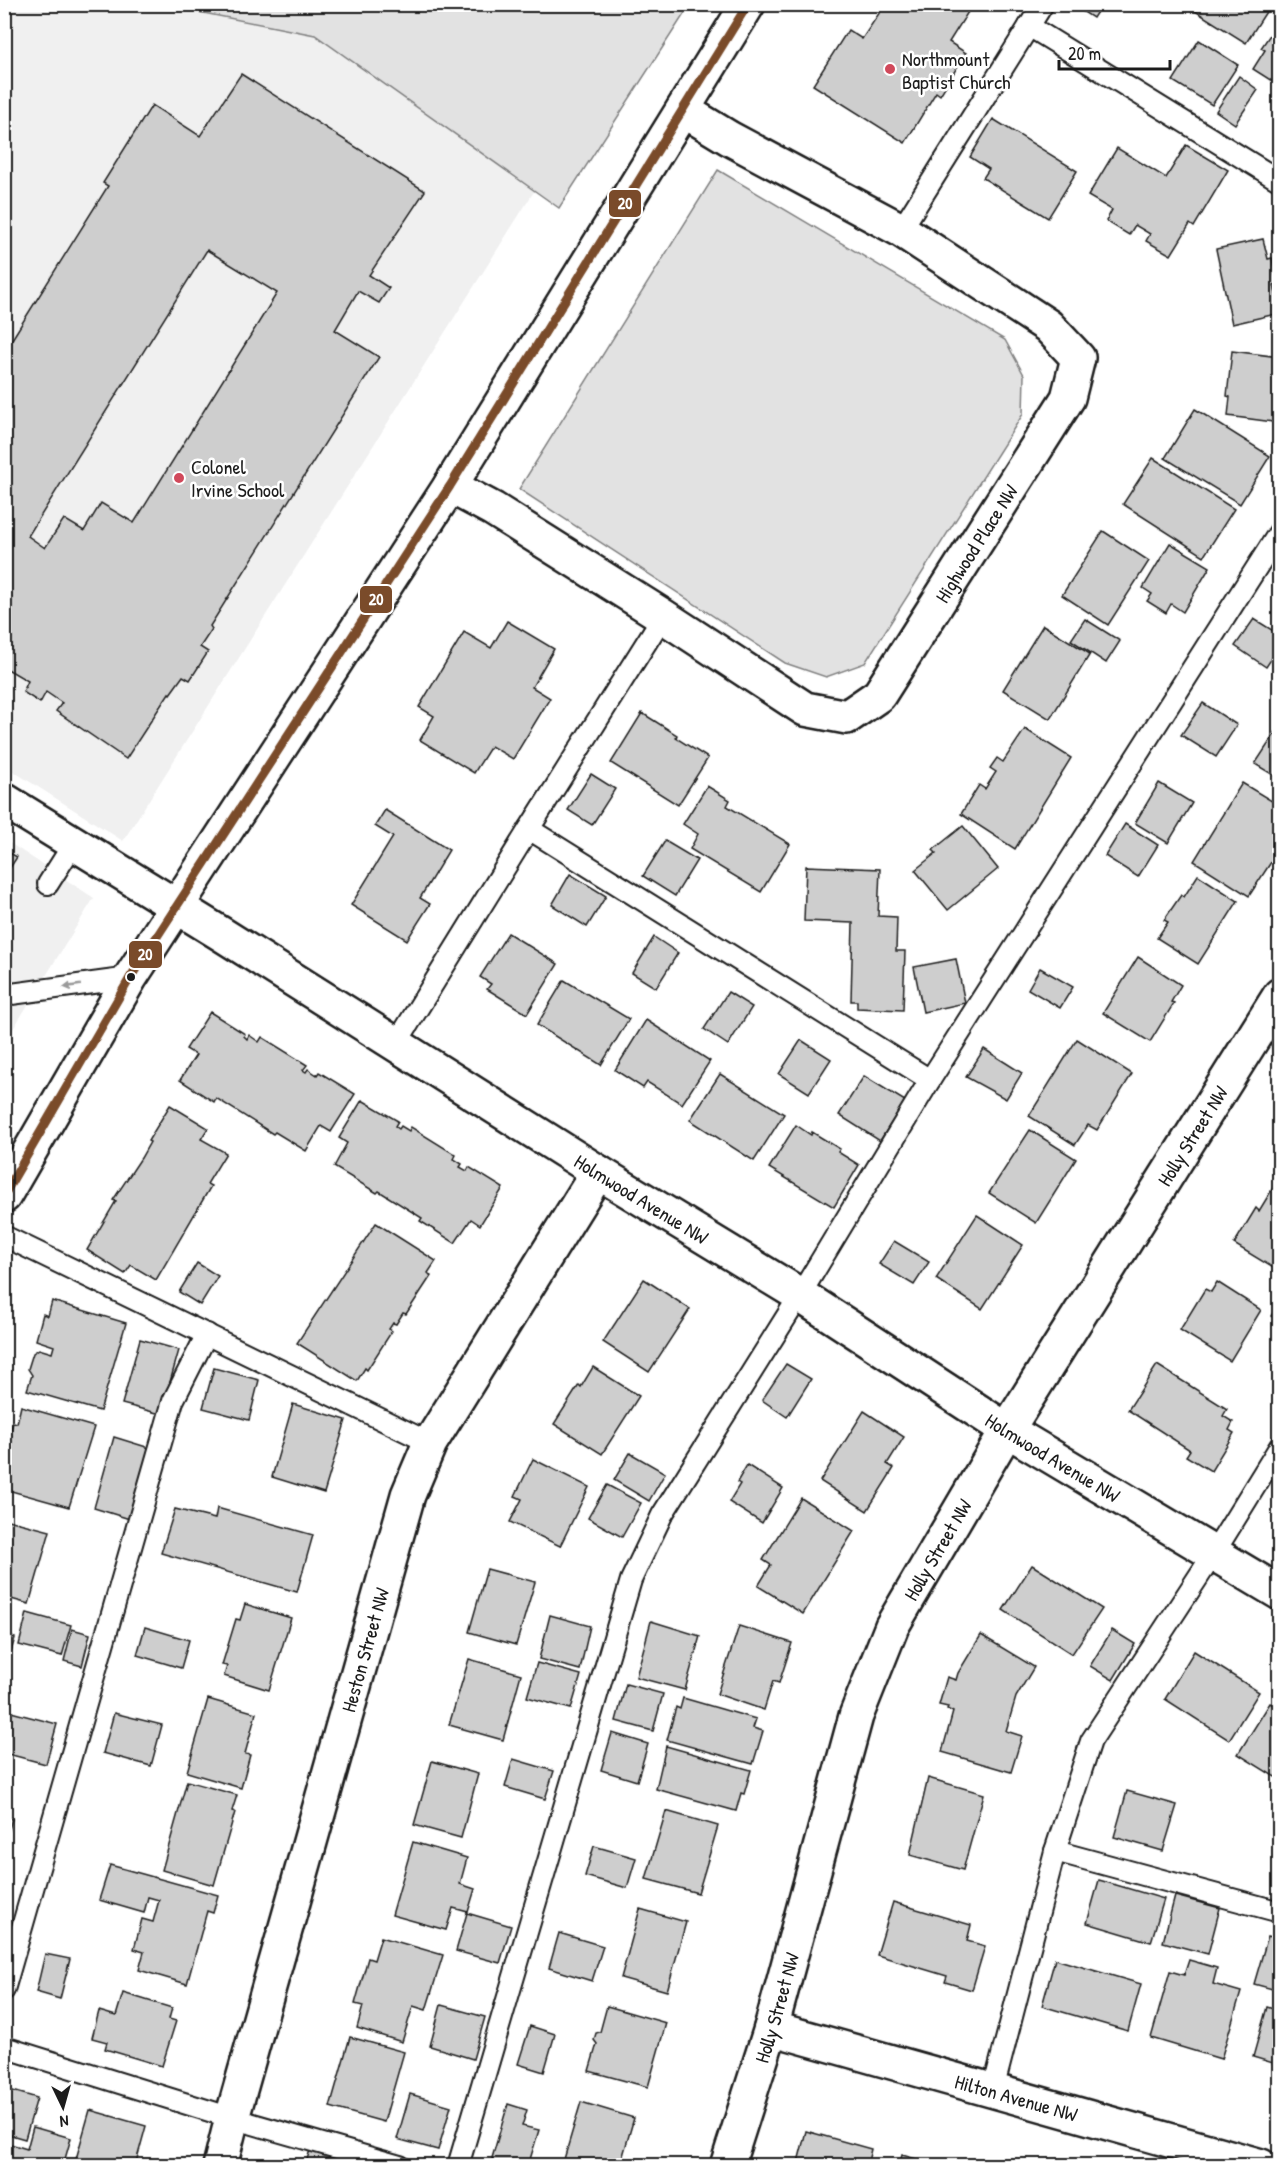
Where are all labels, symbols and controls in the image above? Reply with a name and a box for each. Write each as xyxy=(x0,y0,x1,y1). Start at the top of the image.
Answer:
scale bar xyxy=(1059,33,1170,71)
text: 20 m xyxy=(1068,41,1101,66)
place label: Northmount Baptist Church xyxy=(902,45,1010,95)
marker: Northmount Baptist Church xyxy=(883,62,897,76)
line badge: 20 xyxy=(608,189,642,218)
text: 20 xyxy=(618,192,632,214)
place label: Colonel Irvine School xyxy=(191,453,285,503)
marker: Colonel Irvine School xyxy=(172,471,186,485)
street label: Highwood Place NW xyxy=(928,478,1024,607)
line badge: 20 xyxy=(359,585,393,614)
text: 20 xyxy=(369,588,383,610)
line badge: 20 xyxy=(128,940,163,969)
text: 20 xyxy=(138,943,152,965)
unlabelled marker xyxy=(125,971,137,983)
one-way arrow xyxy=(62,981,81,990)
street label: Holly Street NW xyxy=(1150,1080,1234,1191)
street label: Holmwood Avenue NW xyxy=(570,1147,714,1250)
street label: Holmwood Avenue NW xyxy=(981,1406,1126,1508)
street label: Holly Street NW xyxy=(897,1493,978,1605)
street label: Heston Street NW xyxy=(334,1584,395,1715)
street label: Holly Street NW xyxy=(747,1949,805,2066)
street label: Hilton Avenue NW xyxy=(952,2067,1081,2127)
north arrow xyxy=(33,2077,93,2137)
text: N xyxy=(59,2111,70,2133)

